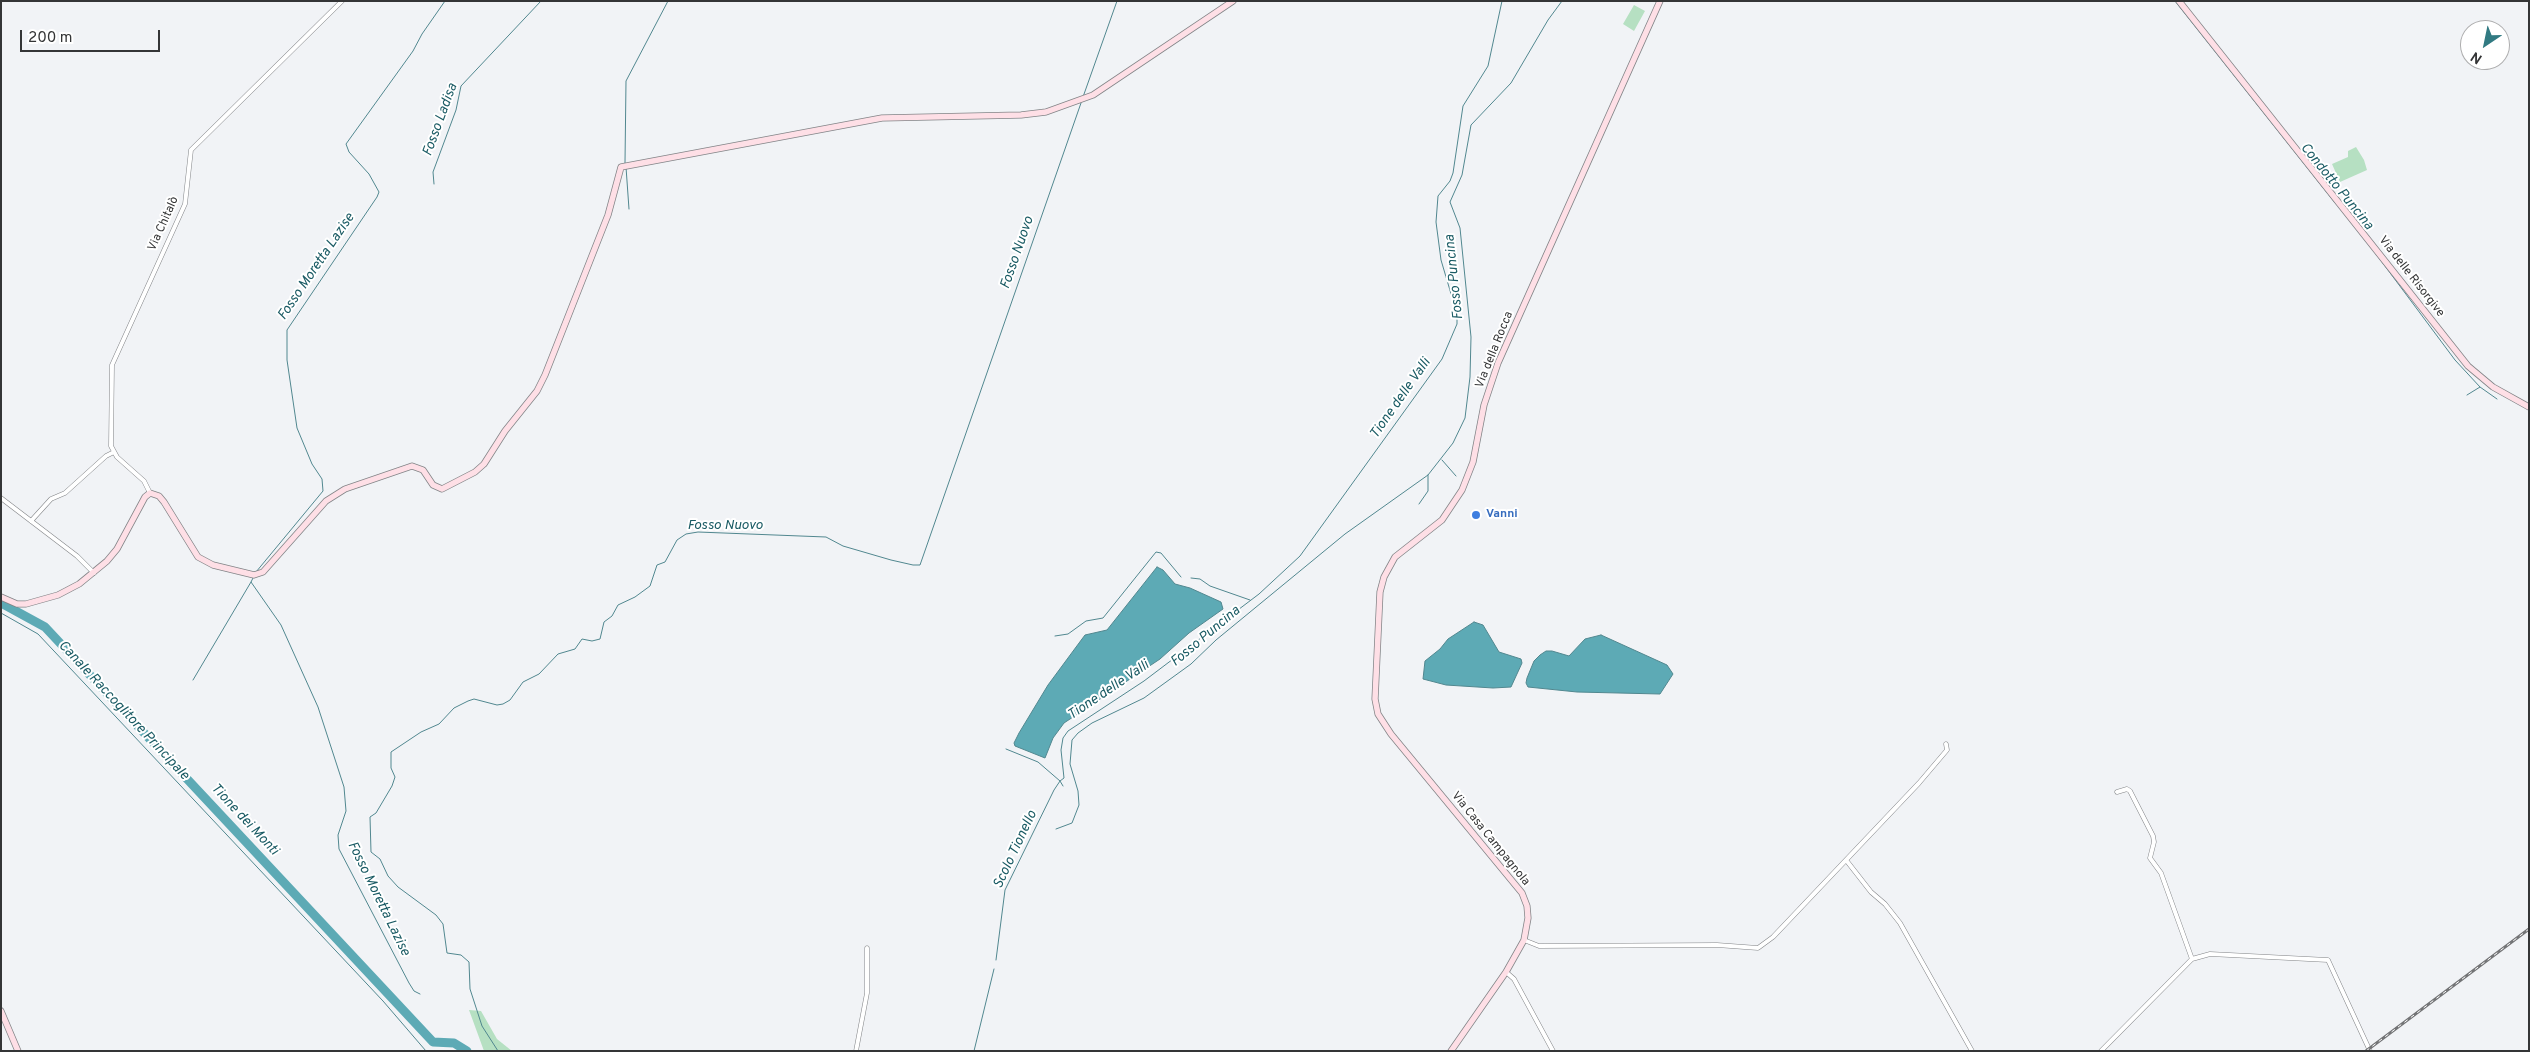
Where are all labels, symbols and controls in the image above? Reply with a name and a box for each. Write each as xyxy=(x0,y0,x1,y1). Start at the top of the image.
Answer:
scale bar xyxy=(22,20,162,52)
north arrow xyxy=(2460,20,2510,70)
text: 200 m xyxy=(28,29,73,48)
text: N xyxy=(2468,47,2486,67)
water label: Fosso Ladisa xyxy=(420,81,462,159)
water label: Condotto Puncina xyxy=(2296,140,2376,234)
street label: Via Chitalò xyxy=(146,195,182,253)
water label: Fosso Moretta Lazise xyxy=(275,210,359,324)
water label: Fosso Nuovo xyxy=(998,215,1038,291)
water label: Fosso Puncina xyxy=(1442,234,1468,320)
street label: Via delle Risorgive xyxy=(2375,234,2447,320)
street label: Via della Rocca xyxy=(1473,310,1517,390)
water label: Tione delle Valli xyxy=(1367,355,1435,443)
place label: Vanni xyxy=(1486,508,1518,522)
marker: Vanni xyxy=(1470,509,1482,521)
water label: Fosso Nuovo xyxy=(687,518,763,534)
water label: Fosso Puncina xyxy=(1168,603,1244,671)
water label: Canale Raccoglitore Principale xyxy=(54,638,192,784)
water label: Tione delle Valli xyxy=(1065,658,1153,724)
water label: Tione dei Monti xyxy=(207,781,281,859)
street label: Via Casa Campagnola xyxy=(1448,789,1532,889)
water label: Scolo Tionello xyxy=(991,808,1041,892)
water label: Fosso Moretta Lazise xyxy=(343,839,413,959)

